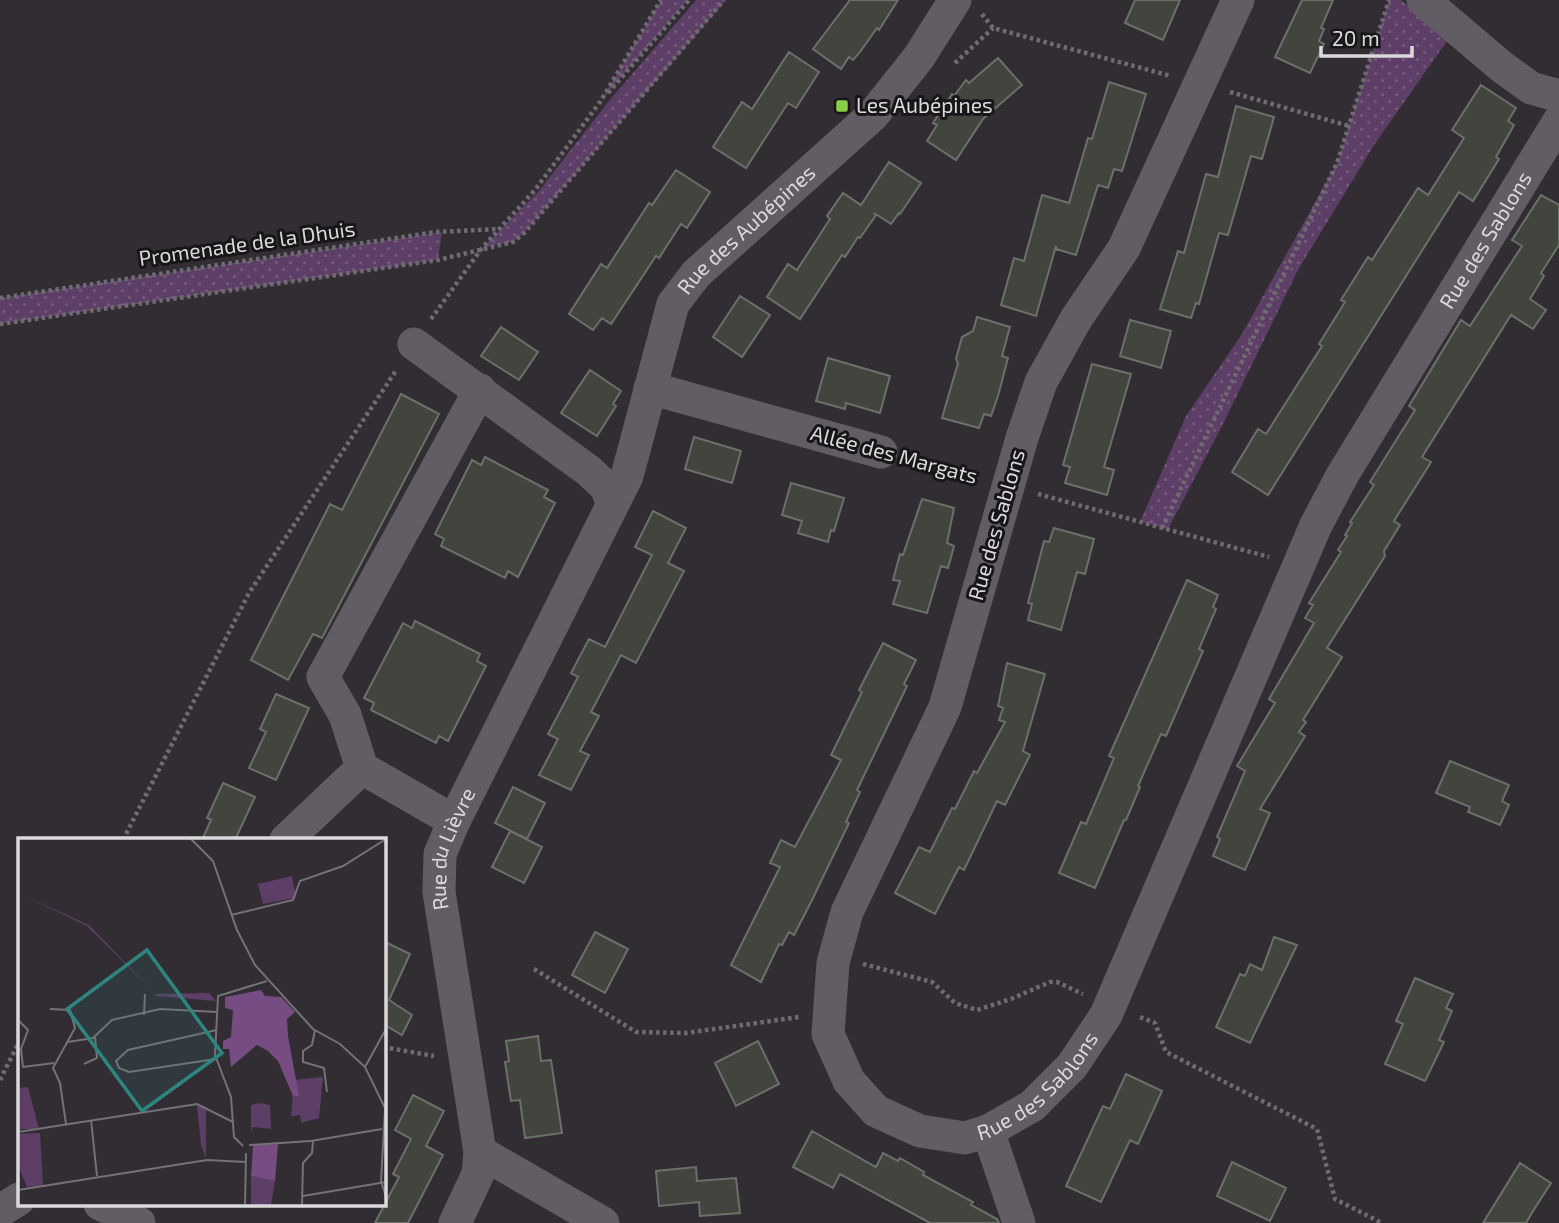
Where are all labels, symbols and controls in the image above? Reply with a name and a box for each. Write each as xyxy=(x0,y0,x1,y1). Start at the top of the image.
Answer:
scale bar xyxy=(1321,14,1412,58)
text: 20 m xyxy=(1332,25,1380,50)
place label: Les Aubépines xyxy=(856,92,993,117)
marker: Les Aubépines xyxy=(834,98,850,114)
street label: Rue des Aubépines xyxy=(671,159,820,299)
street label: Rue des Sablons xyxy=(1433,166,1536,313)
street label: Promenade de la Dhuis xyxy=(137,215,357,270)
street label: Allée des Margats xyxy=(808,419,980,488)
street label: Rue des Sablons xyxy=(962,446,1029,603)
street label: Rue du Lièvre xyxy=(425,783,480,912)
inset map xyxy=(18,838,385,1206)
street label: Rue des Sablons xyxy=(974,1027,1102,1145)

